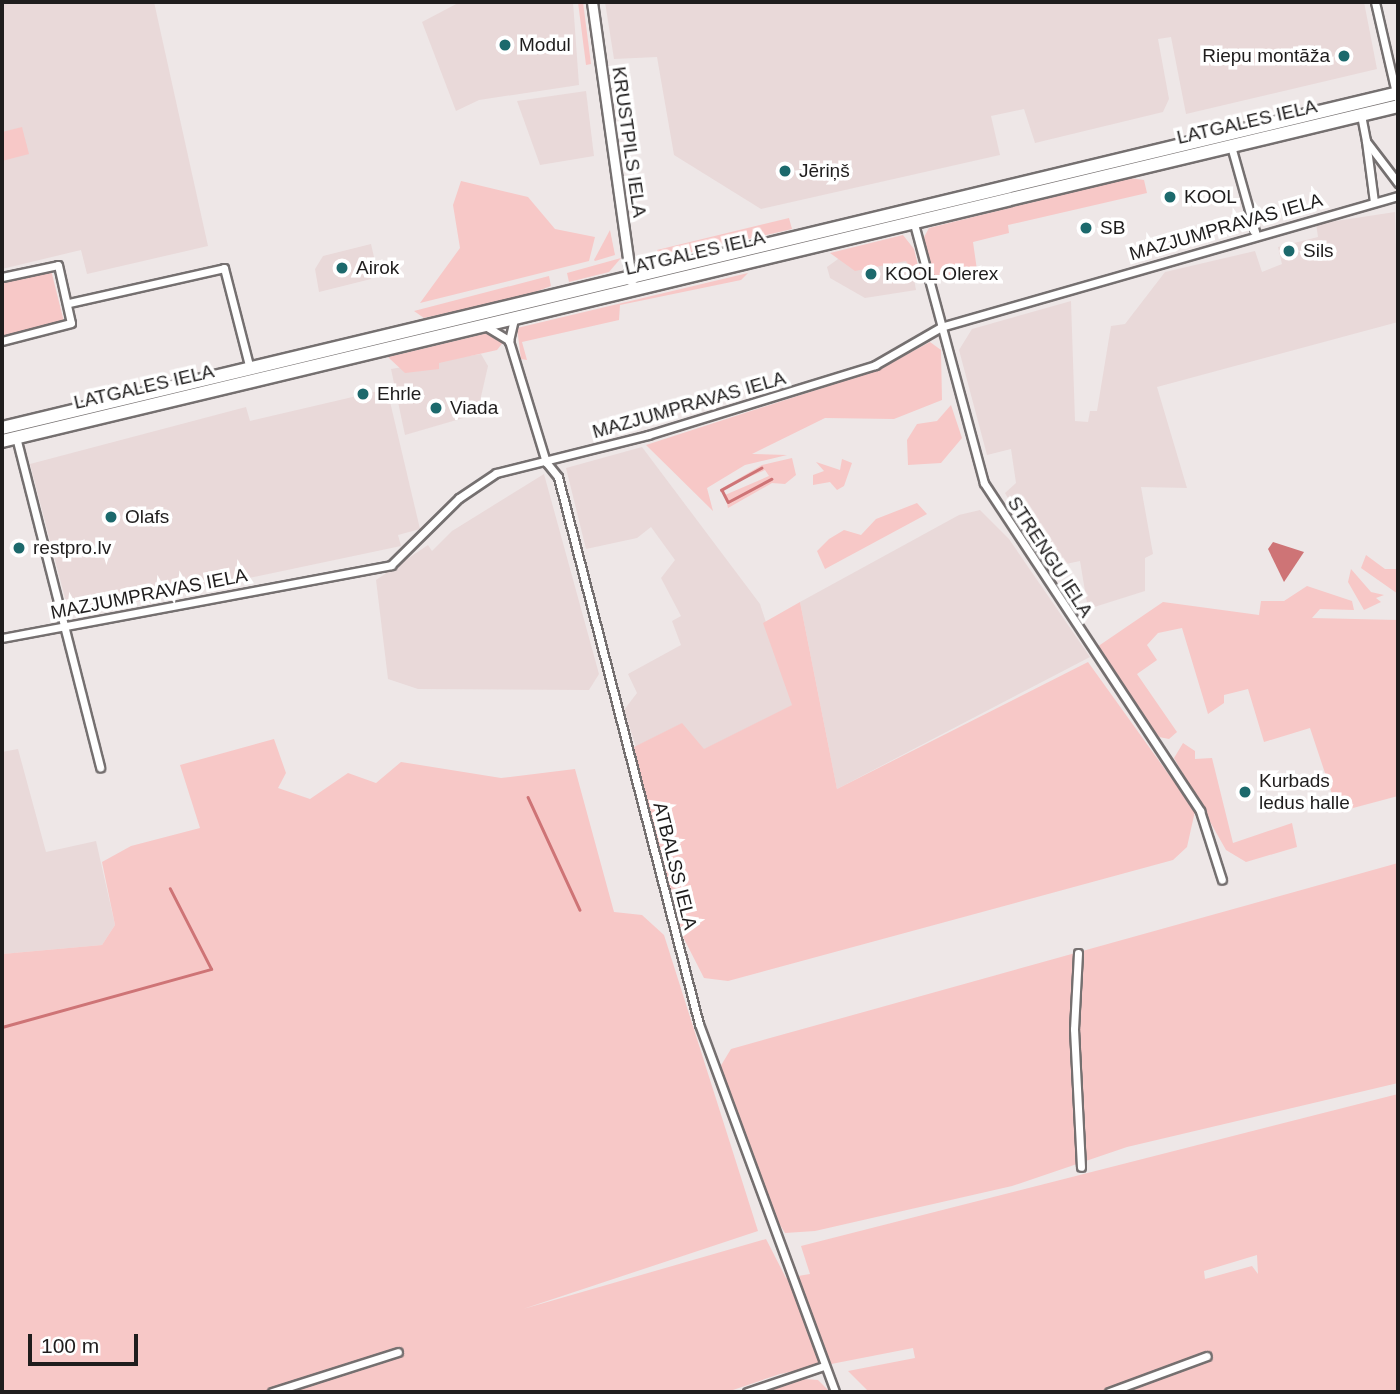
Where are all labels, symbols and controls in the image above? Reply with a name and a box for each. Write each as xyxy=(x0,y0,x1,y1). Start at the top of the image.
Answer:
place label: Modul xyxy=(519,34,571,56)
marker: Modul xyxy=(497,37,513,53)
place label: Riepu montāža xyxy=(1202,45,1330,67)
marker: Riepu montāža xyxy=(1336,48,1352,64)
street label: KRUSTPILS IELA xyxy=(607,65,651,219)
street label: LATGALES IELA xyxy=(1175,95,1319,149)
place label: Jēriņš xyxy=(799,160,850,182)
marker: Jēriņš xyxy=(777,163,793,179)
place label: KOOL xyxy=(1184,186,1237,208)
street label: MAZJUMPRAVAS IELA xyxy=(1127,188,1325,266)
marker: KOOL xyxy=(1162,189,1178,205)
place label: SB xyxy=(1100,217,1125,239)
marker: SB xyxy=(1078,220,1094,236)
street label: LATGALES IELA xyxy=(623,226,767,280)
place label: Sils xyxy=(1303,240,1334,262)
marker: Sils xyxy=(1281,243,1297,259)
place label: Airok xyxy=(356,257,399,279)
marker: Airok xyxy=(334,260,350,276)
place label: KOOL Olerex xyxy=(885,263,999,285)
marker: KOOL Olerex xyxy=(863,266,879,282)
street label: LATGALES IELA xyxy=(72,360,216,414)
street label: MAZJUMPRAVAS IELA xyxy=(590,366,788,444)
place label: Ehrle xyxy=(377,383,421,405)
marker: Ehrle xyxy=(355,386,371,402)
place label: Viada xyxy=(450,397,498,419)
marker: Viada xyxy=(428,400,444,416)
street label: STRENGU IELA xyxy=(1002,492,1098,622)
place label: Olafs xyxy=(125,506,169,528)
marker: Olafs xyxy=(103,509,119,525)
place label: restpro.lv xyxy=(33,537,111,559)
marker: restpro.lv xyxy=(11,540,27,556)
street label: MAZJUMPRAVAS IELA xyxy=(49,564,249,624)
place label: Kurbads ledus halle xyxy=(1259,770,1350,814)
marker: Kurbads ledus halle xyxy=(1237,784,1253,800)
street label: ATBALSS IELA xyxy=(648,800,702,932)
scale bar xyxy=(32,1320,142,1364)
text: 100 m xyxy=(41,1334,99,1357)

